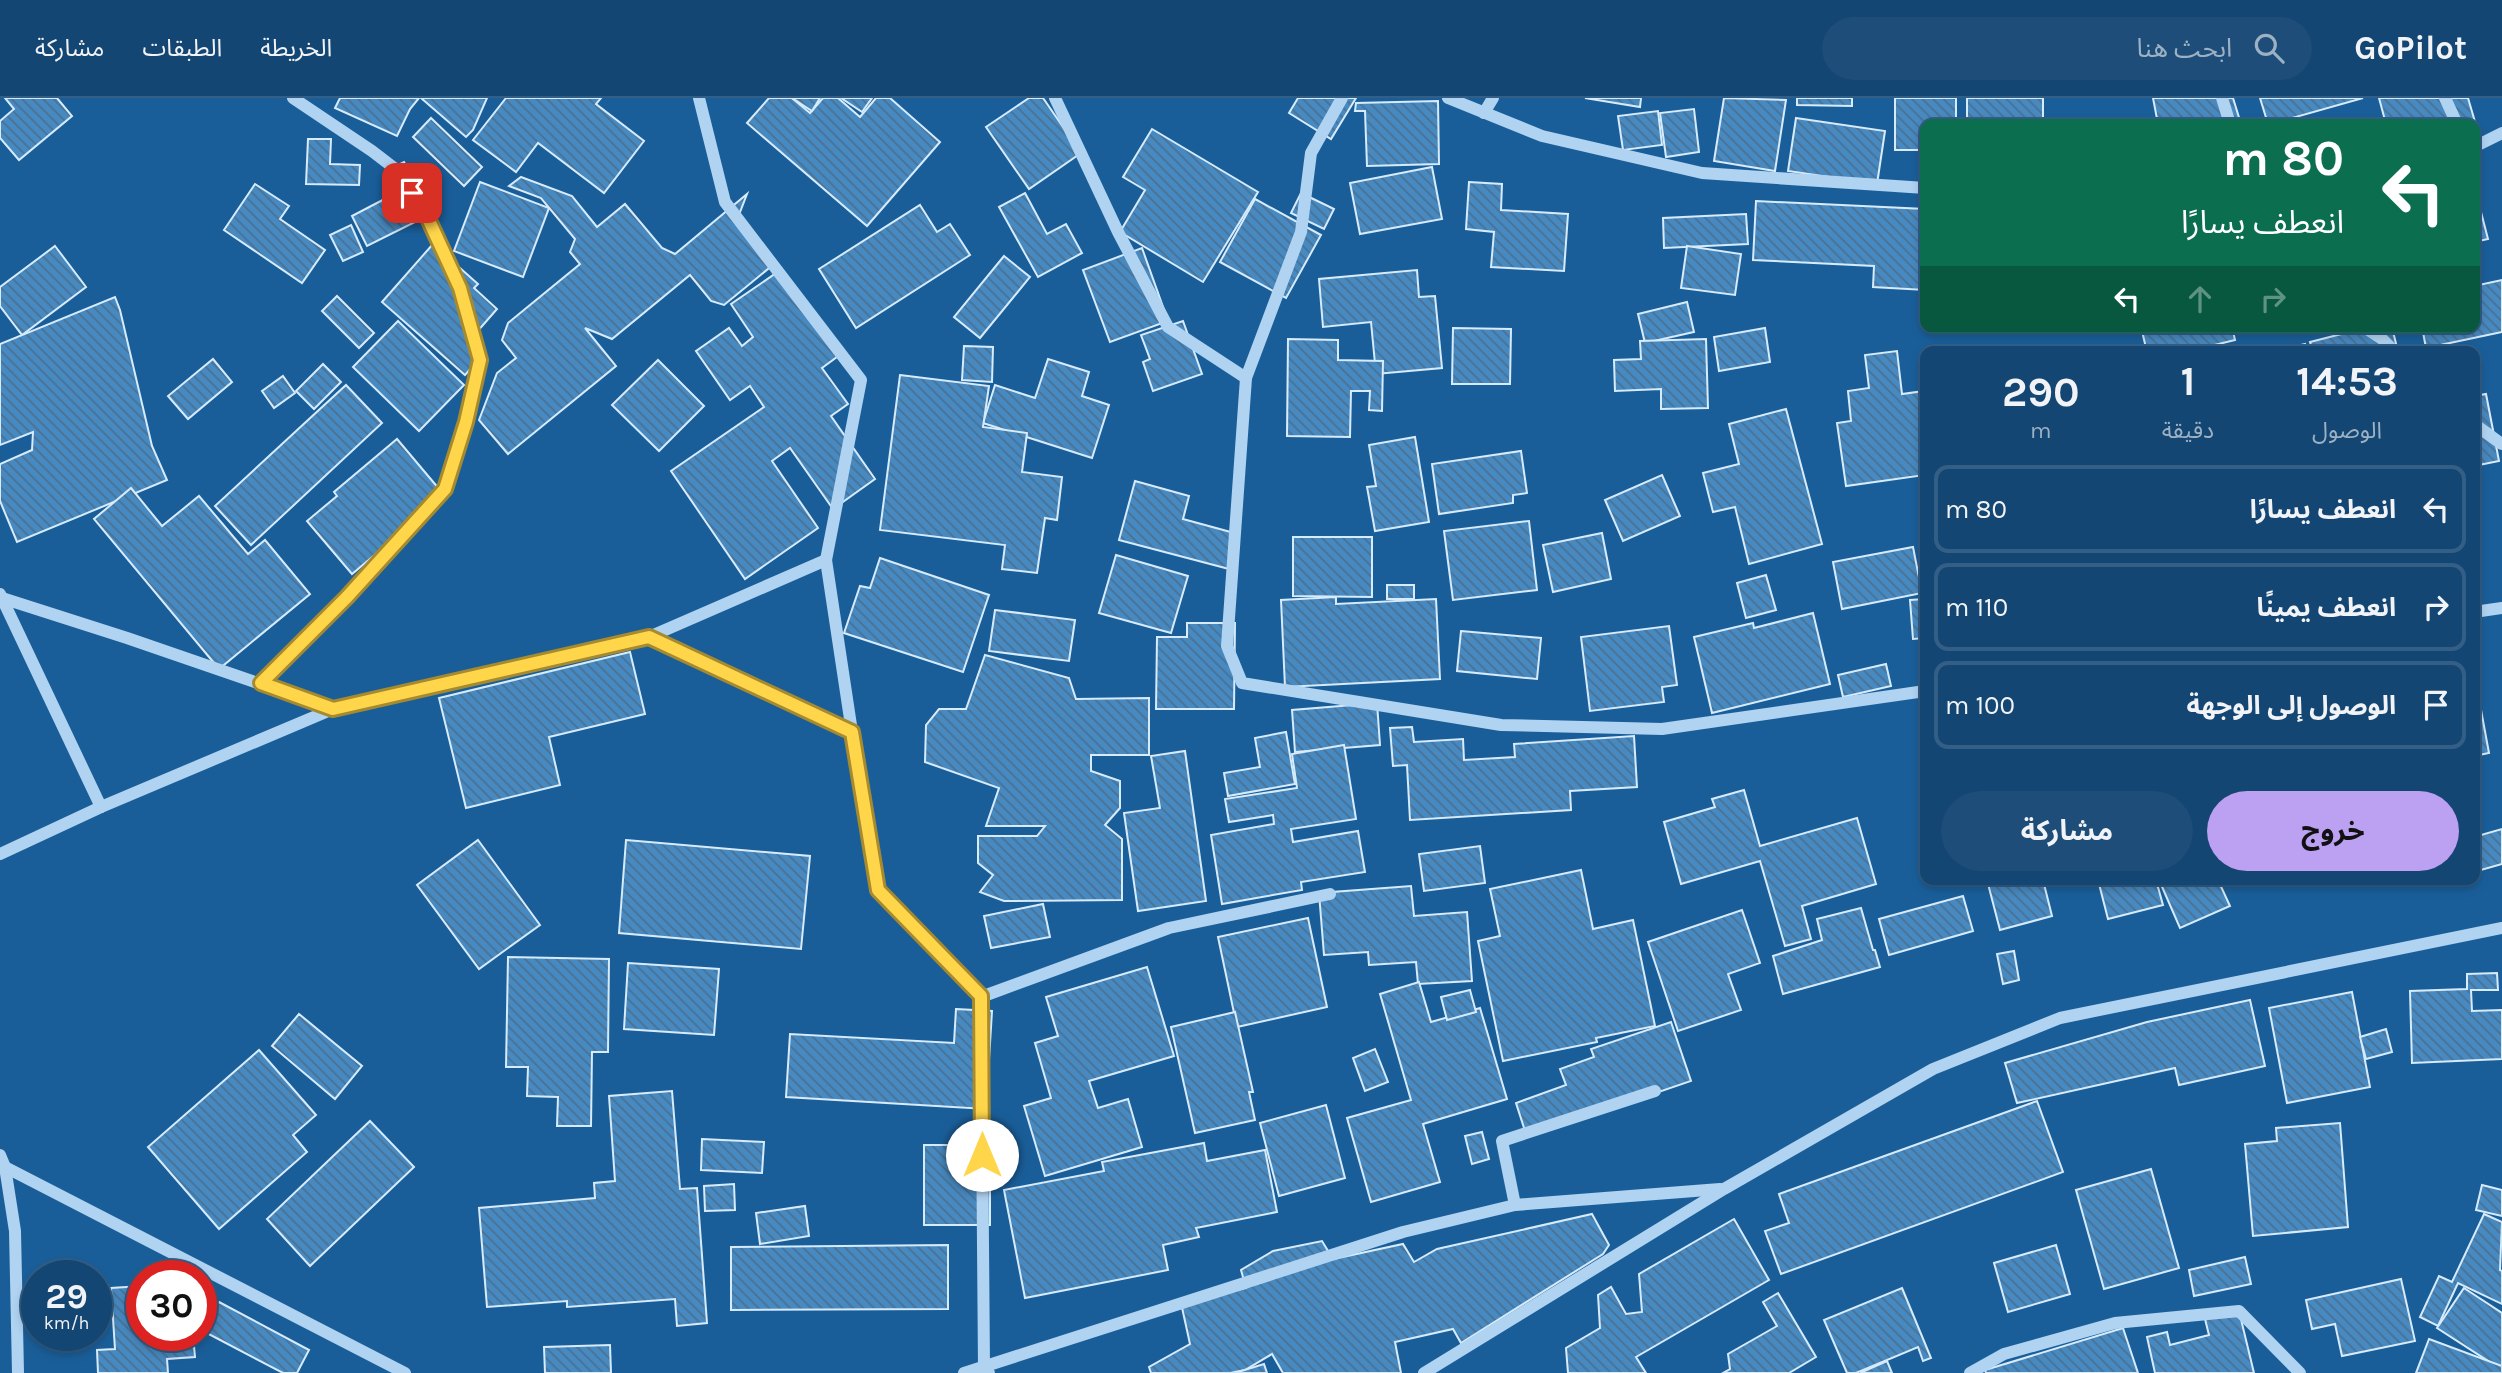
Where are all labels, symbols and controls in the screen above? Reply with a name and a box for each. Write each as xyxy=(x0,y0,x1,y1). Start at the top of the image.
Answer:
search box xyxy=(1822,17,2312,80)
icon: search xyxy=(2250,29,2288,67)
text: GoPilot xyxy=(2354,29,2467,67)
text: ابحث هنا xyxy=(2137,33,2232,64)
text: مشاركة xyxy=(35,34,104,62)
text: الطبقات xyxy=(142,34,222,62)
text: الخريطة xyxy=(260,34,332,62)
text: 80 m xyxy=(2222,130,2344,187)
icon: left xyxy=(2368,147,2459,238)
pin xyxy=(382,163,442,223)
icon: arrive xyxy=(393,174,431,212)
text: انعطف يسارًا xyxy=(2181,204,2344,241)
icon: left xyxy=(2108,280,2146,318)
icon: ahead xyxy=(2181,280,2219,318)
icon: right xyxy=(2254,280,2292,318)
text: 1 xyxy=(2180,356,2195,406)
text: 14:53 xyxy=(2296,356,2398,406)
text: 290 xyxy=(2002,367,2080,417)
text: m xyxy=(2030,417,2052,444)
text: دقيقة xyxy=(2162,417,2214,444)
text: الوصول xyxy=(2312,417,2382,444)
icon: left xyxy=(2417,490,2455,528)
text: 80 m xyxy=(1945,494,2007,525)
text: انعطف يسارًا xyxy=(2250,494,2396,525)
icon: right xyxy=(2417,588,2455,626)
text: 110 m xyxy=(1945,592,2008,623)
text: انعطف يمينًا xyxy=(2256,592,2396,623)
icon: arrive xyxy=(2417,686,2455,724)
text: 100 m xyxy=(1945,690,2015,721)
text: الوصول إلى الوجهة xyxy=(2187,690,2396,721)
button: مشاركة xyxy=(1941,791,2193,871)
button: خروج xyxy=(2207,791,2459,871)
position arrow xyxy=(945,1118,1019,1192)
speed limit sign: 30 xyxy=(126,1260,217,1351)
text: 29 xyxy=(45,1276,88,1317)
text: km/h xyxy=(44,1312,89,1334)

